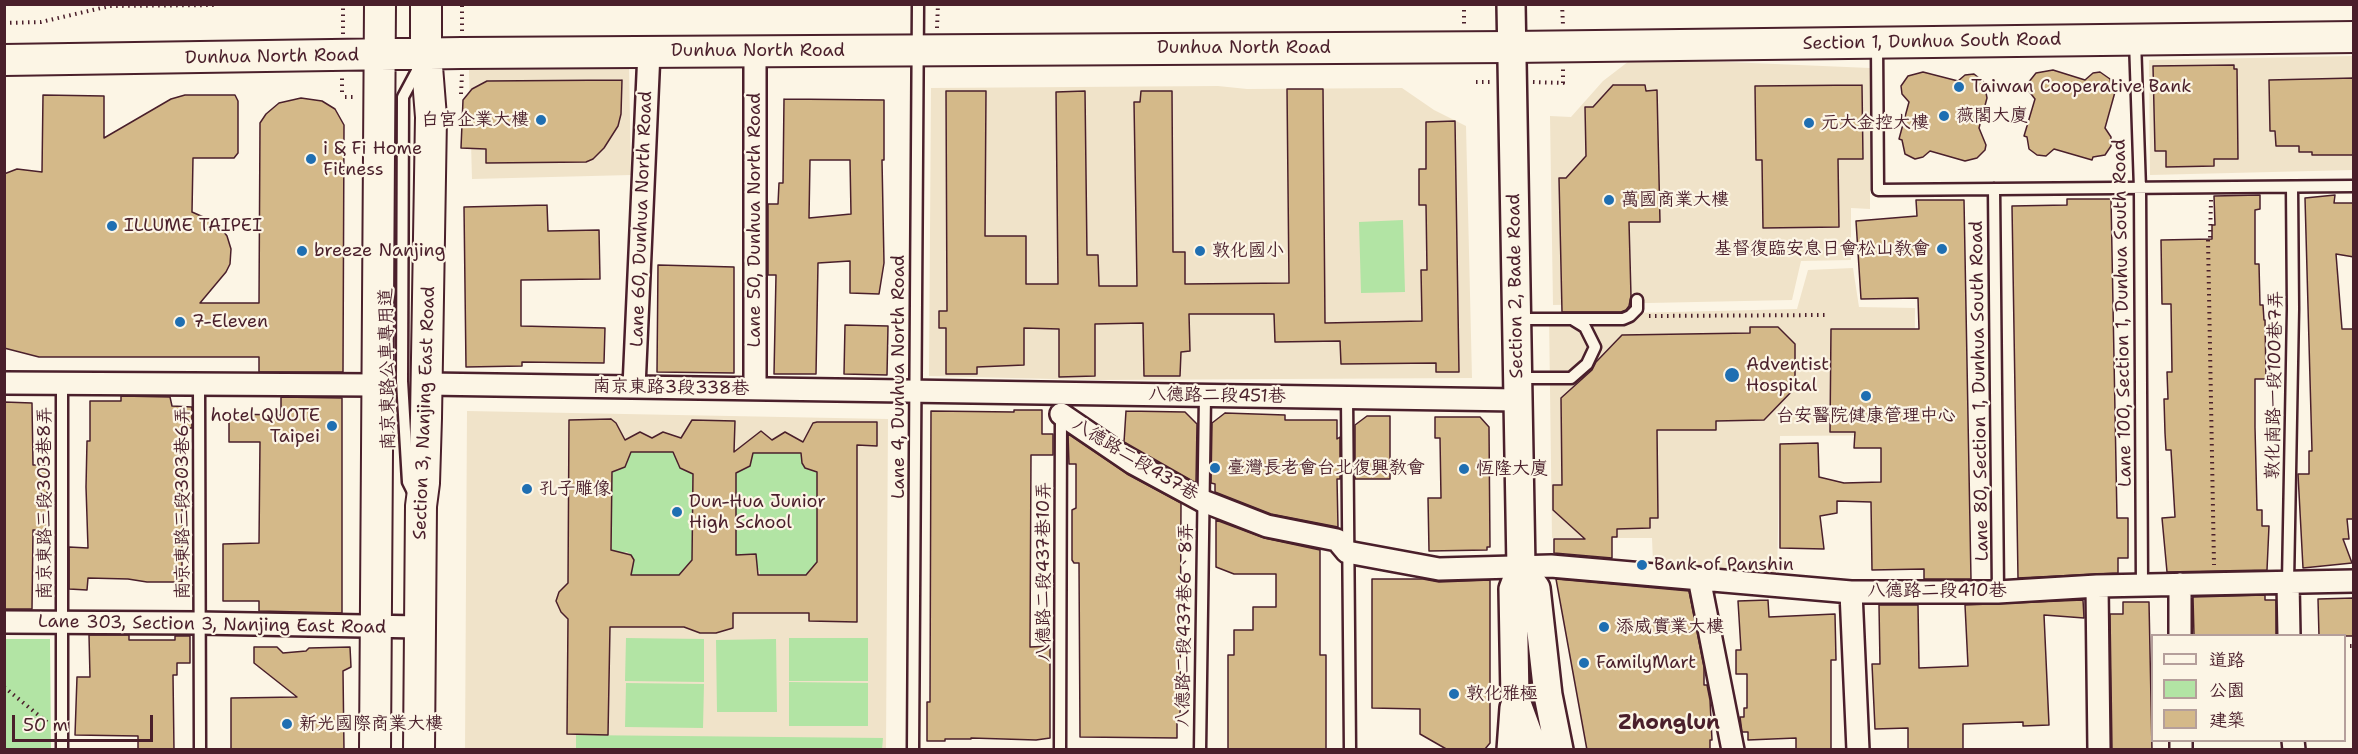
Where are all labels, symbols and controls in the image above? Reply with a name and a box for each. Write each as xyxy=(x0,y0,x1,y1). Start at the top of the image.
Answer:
street label: Section 1, Dunhua South Road xyxy=(1803,29,2061,55)
street label: Dunhua North Road xyxy=(1157,37,1331,59)
street label: Dunhua North Road xyxy=(671,40,845,62)
street label: Dunhua North Road xyxy=(185,45,359,69)
place label: Taiwan Cooperative Bank xyxy=(1971,76,2192,98)
marker: Taiwan Cooperative Bank xyxy=(1952,80,1966,94)
street label: Lane 60, Dunhua North Road xyxy=(627,91,657,347)
street label: Lane 50, Dunhua North Road xyxy=(744,93,766,347)
place label: 薇閣大廈 xyxy=(1956,105,2028,127)
place label: 白宮企業大樓 xyxy=(421,109,529,131)
marker: 薇閣大廈 xyxy=(1937,109,1951,123)
place label: 元大金控大樓 xyxy=(1821,112,1929,134)
marker: 白宮企業大樓 xyxy=(534,113,548,127)
marker: 元大金控大樓 xyxy=(1802,116,1816,130)
place label: i & Fi Home Fitness xyxy=(323,138,422,180)
street label: Lane 100, Section 1, Dunhua South Road xyxy=(2109,139,2137,487)
marker: i & Fi Home Fitness xyxy=(304,152,318,166)
place label: 萬國商業大樓 xyxy=(1621,189,1729,211)
street label: Section 2, Bade Road xyxy=(1504,193,1528,379)
marker: 萬國商業大樓 xyxy=(1602,193,1616,207)
place label: ILLUME TAIPEI xyxy=(124,215,262,237)
marker: ILLUME TAIPEI xyxy=(105,219,119,233)
street label: Lane 80, Section 1, Dunhua South Road xyxy=(1966,220,1994,562)
place label: 基督復臨安息日會松山教會 xyxy=(1714,238,1930,260)
place label: breeze Nanjing xyxy=(314,240,445,262)
place label: 敦化國小 xyxy=(1212,240,1284,262)
marker: 基督復臨安息日會松山教會 xyxy=(1935,242,1949,256)
marker: breeze Nanjing xyxy=(295,244,309,258)
marker: 敦化國小 xyxy=(1193,244,1207,258)
street label: Lane 4, Dunhua North Road xyxy=(888,255,910,499)
street label: Section 3, Nanjing East Road xyxy=(410,286,440,540)
street label: 南京東路公車專用道 xyxy=(376,288,400,450)
street label: 敦化南路一段100巷7弄 xyxy=(2263,290,2287,480)
place label: 7-Eleven xyxy=(192,311,268,333)
marker: 7-Eleven xyxy=(173,315,187,329)
place label: Adventist Hospital xyxy=(1746,354,1829,397)
marker: Adventist Hospital xyxy=(1723,366,1741,384)
street label: 南京東路3段338巷 xyxy=(592,376,750,400)
street label: 八德路二段451巷 xyxy=(1148,384,1286,408)
marker: 台安醫院健康管理中心 xyxy=(1859,389,1873,403)
place label: hotel QUOTE Taipei xyxy=(210,405,320,448)
place label: 台安醫院健康管理中心 xyxy=(1776,405,1956,427)
street label: 南京東路三段303巷8弄 xyxy=(34,406,56,600)
street label: 南京東路三段303巷6弄 xyxy=(172,406,194,600)
street label: 八德路二段437巷 xyxy=(1068,414,1202,506)
marker: hotel QUOTE Taipei xyxy=(325,419,339,433)
place label: 臺灣長老會台北復興教會 xyxy=(1227,457,1425,479)
place label: 恆隆大廈 xyxy=(1476,458,1548,480)
marker: 臺灣長老會台北復興教會 xyxy=(1208,461,1222,475)
marker: 恆隆大廈 xyxy=(1457,462,1471,476)
place label: 孔子雕像 xyxy=(539,478,611,500)
marker: 孔子雕像 xyxy=(520,482,534,496)
street label: 八德路二段437巷10弄 xyxy=(1033,482,1055,662)
place label: Dun-Hua Junior High School xyxy=(689,491,826,534)
marker: Dun-Hua Junior High School xyxy=(670,505,684,519)
street label: 八德路二段437巷6、8弄 xyxy=(1172,523,1198,727)
place label: Bank of Panshin xyxy=(1654,554,1794,576)
marker: Bank of Panshin xyxy=(1635,558,1649,572)
street label: 八德路二段410巷 xyxy=(1867,580,2007,602)
street label: Lane 303, Section 3, Nanjing East Road xyxy=(38,611,386,639)
place label: 添威實業大樓 xyxy=(1616,616,1724,638)
marker: 添威實業大樓 xyxy=(1597,620,1611,634)
legend xyxy=(2151,634,2346,742)
text: 道路 xyxy=(2209,648,2245,672)
place label: FamilyMart xyxy=(1596,652,1696,674)
marker: FamilyMart xyxy=(1577,656,1591,670)
text: 公園 xyxy=(2209,678,2245,702)
place label: 敦化雅極 xyxy=(1466,683,1538,705)
marker: 敦化雅極 xyxy=(1447,687,1461,701)
scale bar xyxy=(15,703,156,741)
text: 建築 xyxy=(2209,708,2245,732)
district label: Zhonglun xyxy=(1618,711,1720,737)
text: 50 m xyxy=(23,713,68,737)
place label: 新光國際商業大樓 xyxy=(299,713,443,735)
marker: 新光國際商業大樓 xyxy=(280,717,294,731)

